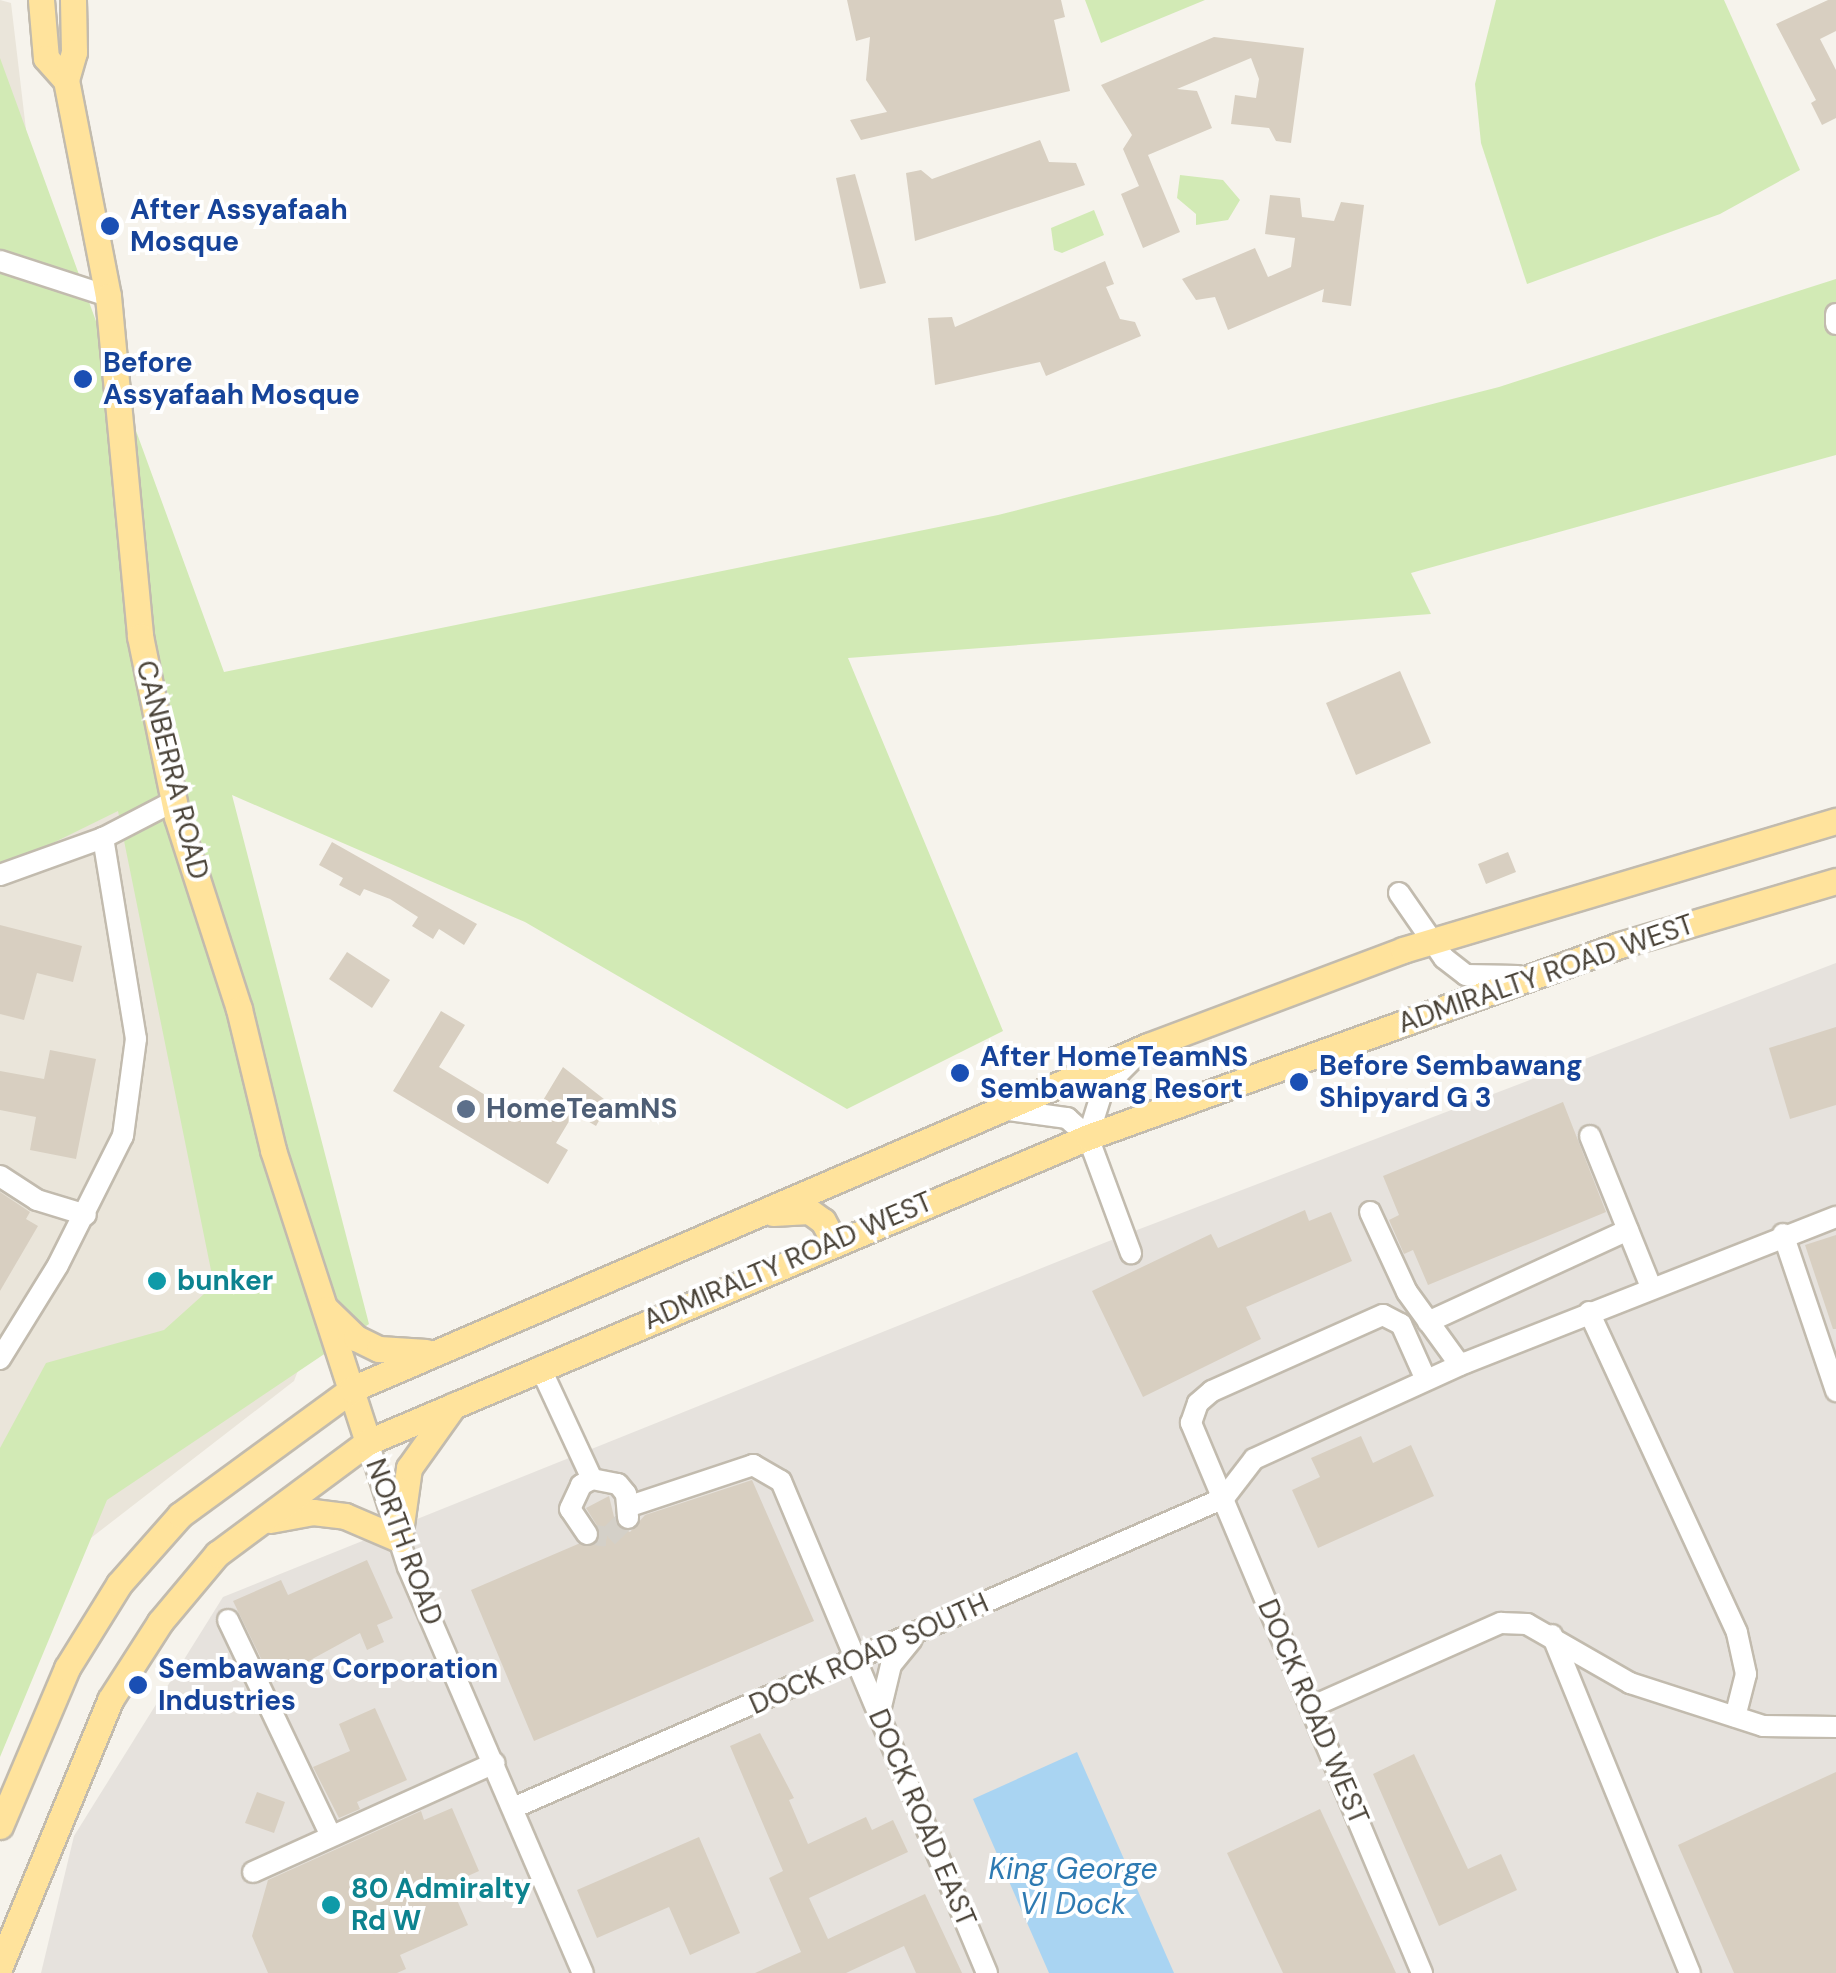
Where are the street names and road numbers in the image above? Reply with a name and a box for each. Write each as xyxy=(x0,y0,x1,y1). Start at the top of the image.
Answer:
street label: CANBERRA ROAD xyxy=(129,657,215,883)
street label: ADMIRALTY ROAD WEST xyxy=(1394,908,1698,1040)
street label: ADMIRALTY ROAD WEST xyxy=(638,1185,938,1337)
street label: NORTH ROAD xyxy=(358,1454,450,1630)
street label: DOCK ROAD SOUTH xyxy=(744,1586,994,1722)
street label: DOCK ROAD WEST xyxy=(1250,1594,1376,1830)
street label: DOCK ROAD EAST xyxy=(861,1704,983,1932)

